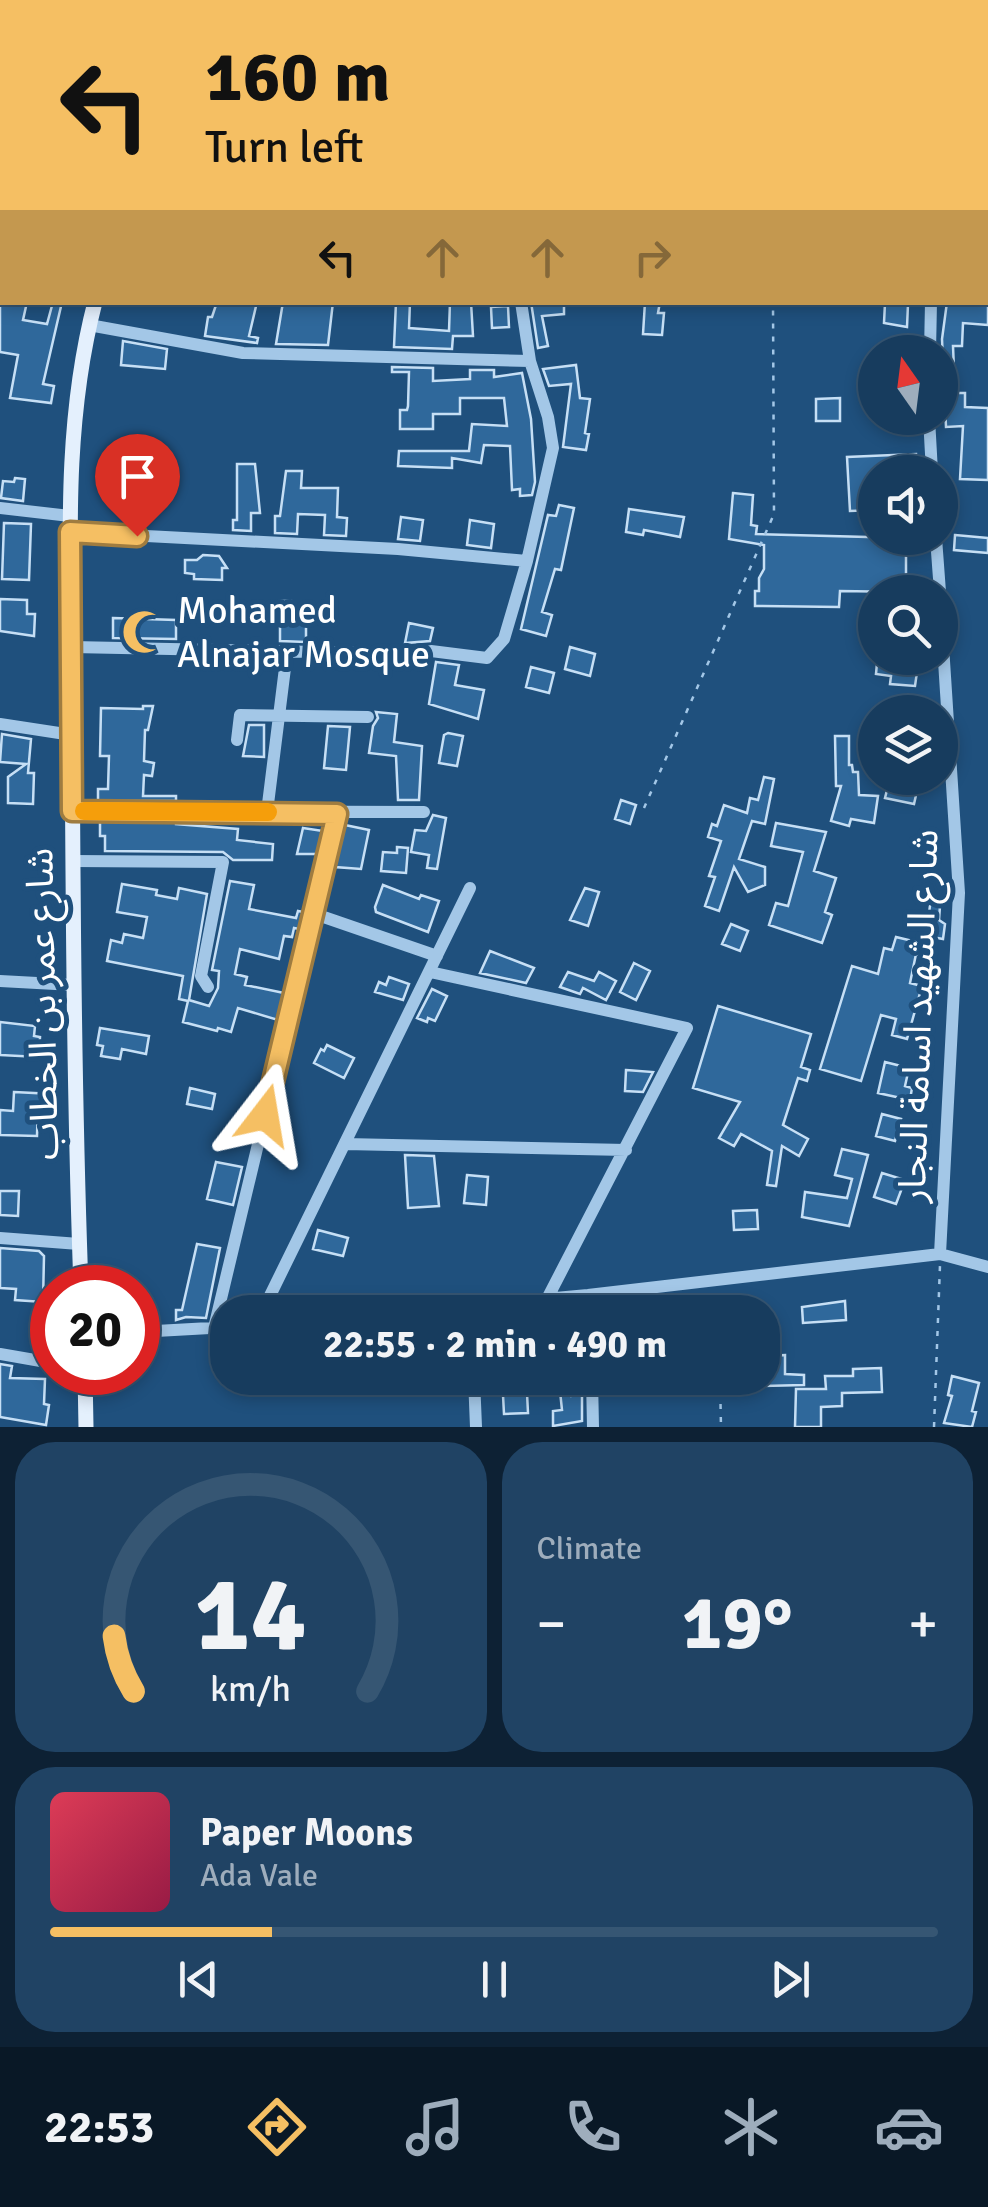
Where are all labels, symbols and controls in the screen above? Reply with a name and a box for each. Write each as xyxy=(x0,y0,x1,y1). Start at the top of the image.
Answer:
text: 160 m xyxy=(205,34,390,120)
icon: left xyxy=(40,40,170,170)
text: Turn left xyxy=(205,120,364,175)
icon: left xyxy=(310,230,365,285)
icon: ahead xyxy=(415,230,470,285)
icon: ahead xyxy=(520,230,575,285)
icon: right xyxy=(625,230,680,285)
north arrow xyxy=(858,335,958,435)
map controls xyxy=(858,335,958,795)
pin xyxy=(95,434,180,537)
icon: arrive xyxy=(110,449,165,504)
button: sound xyxy=(858,455,958,555)
button: search xyxy=(858,575,958,675)
place label: Mohamed Alnajar Mosque xyxy=(177,587,430,678)
mosque icon: Mohamed Alnajar Mosque xyxy=(120,608,168,656)
button: layers xyxy=(858,695,958,795)
street label: شارع الشهيد اسامة النجار xyxy=(888,829,953,1205)
street label: شارع عمر بن الخطاب xyxy=(16,847,73,1160)
position arrow xyxy=(213,1063,317,1167)
speed limit sign: 20 xyxy=(30,1265,160,1395)
text: 22:55 · 2 min · 490 m xyxy=(323,1321,667,1368)
text: Climate xyxy=(537,1529,642,1568)
text: 14 xyxy=(195,1551,307,1679)
text: 19° xyxy=(682,1577,793,1670)
text: − xyxy=(537,1590,566,1658)
text: + xyxy=(908,1590,938,1658)
text: km/h xyxy=(210,1667,291,1711)
text: Paper Moons xyxy=(200,1809,413,1856)
text: Ada Vale xyxy=(200,1856,318,1895)
icon: previous xyxy=(171,1952,226,2007)
icon: pause xyxy=(467,1952,522,2007)
icon: next xyxy=(763,1952,818,2007)
icon: directions xyxy=(242,2092,312,2162)
icon: music xyxy=(400,2092,470,2162)
icon: phone xyxy=(558,2092,628,2162)
icon: climate xyxy=(716,2092,786,2162)
icon: car xyxy=(874,2092,944,2162)
text: 22:53 xyxy=(44,2100,154,2155)

